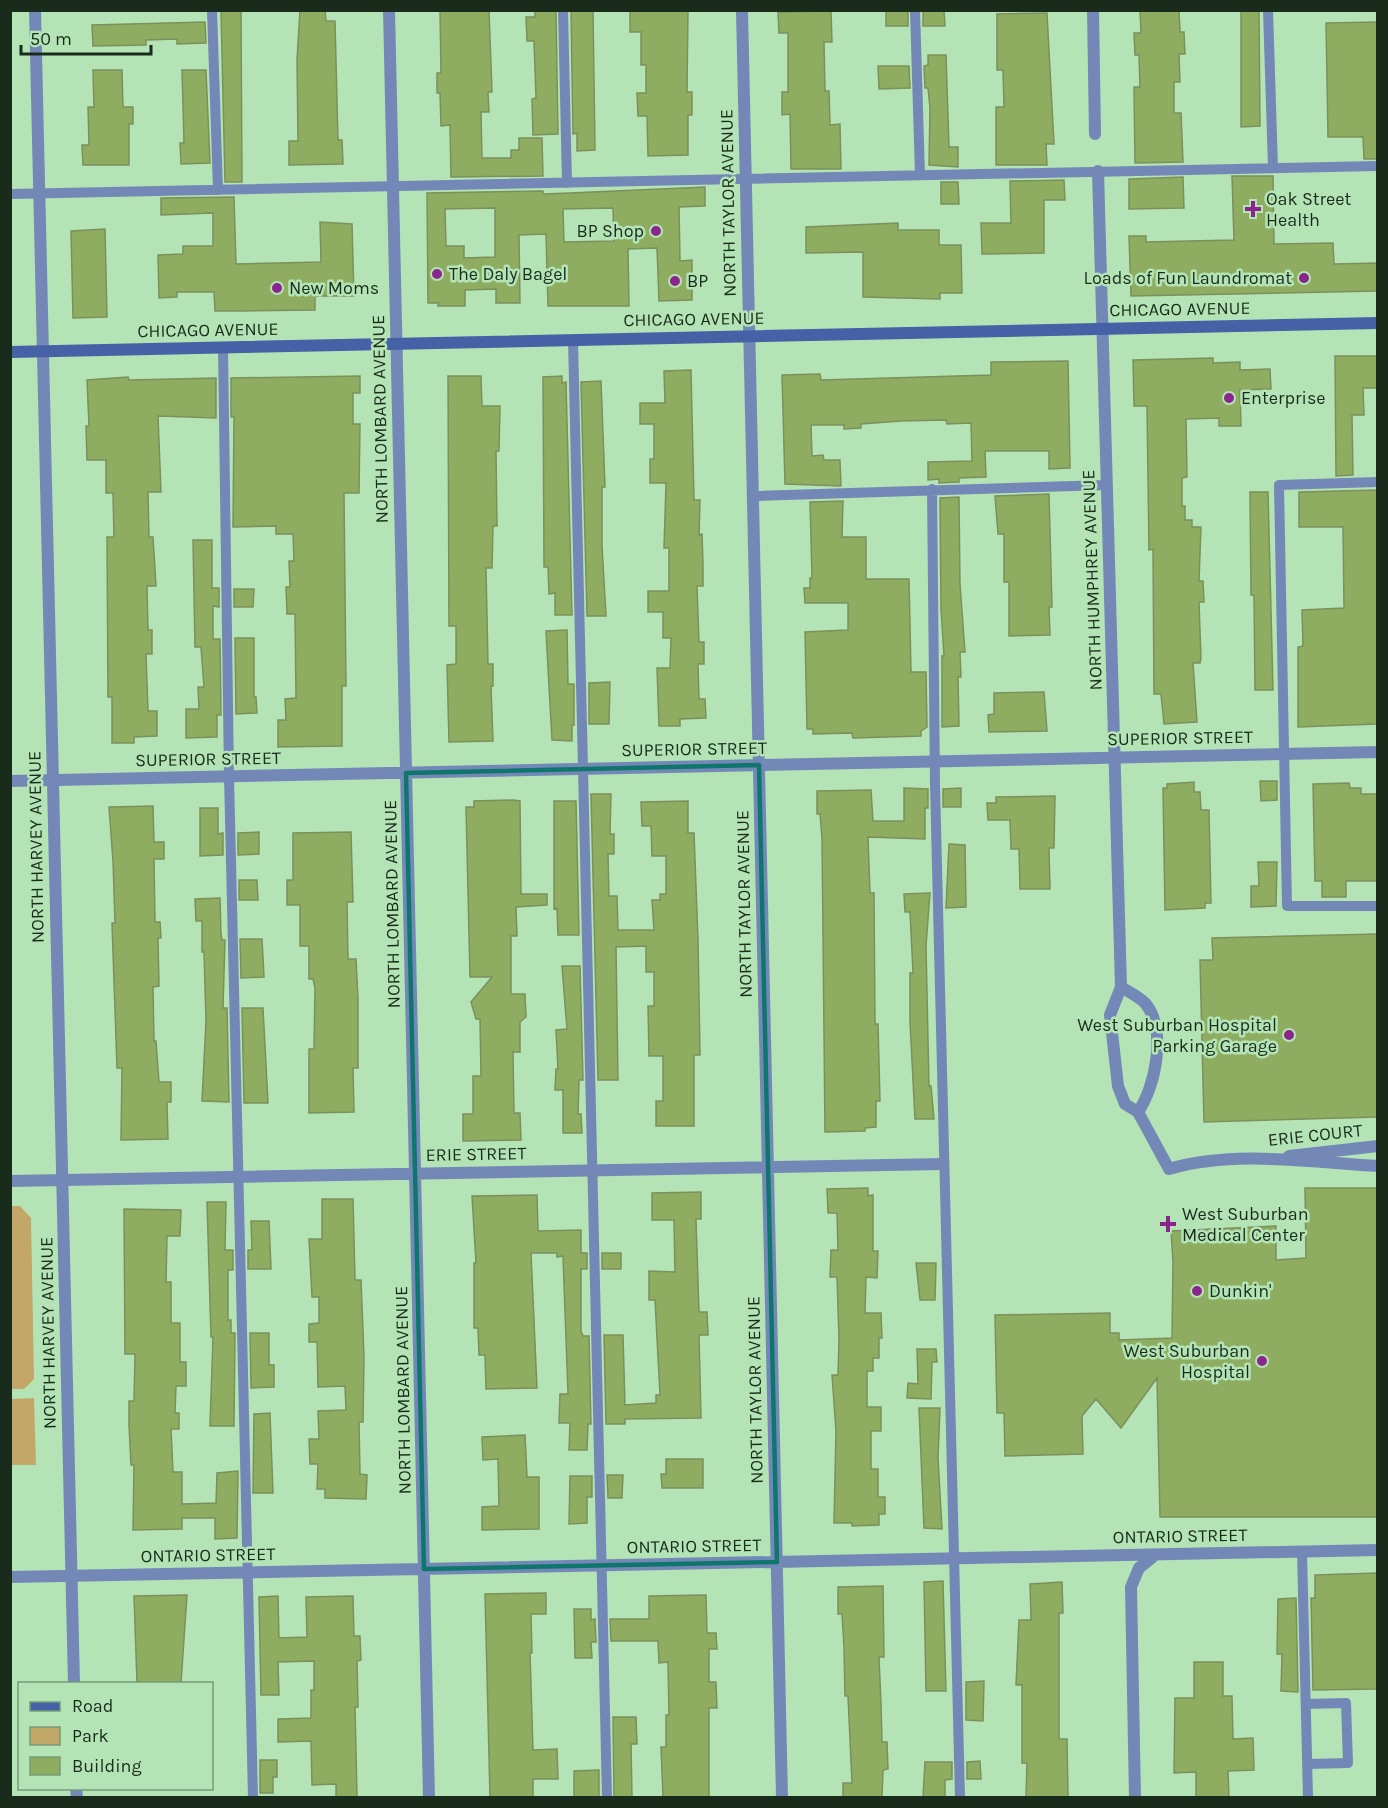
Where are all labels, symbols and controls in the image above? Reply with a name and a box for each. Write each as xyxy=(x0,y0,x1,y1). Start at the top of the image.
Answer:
scale bar xyxy=(21,18,152,56)
text: 50 m xyxy=(30,28,72,50)
street label: NORTH TAYLOR AVENUE xyxy=(715,109,741,297)
place label: Oak Street Health xyxy=(1266,188,1352,231)
marker: Oak Street Health xyxy=(1244,200,1262,218)
place label: BP Shop xyxy=(576,220,644,242)
marker: BP Shop xyxy=(649,224,663,238)
place label: The Daly Bagel xyxy=(449,263,567,285)
marker: The Daly Bagel xyxy=(430,267,444,281)
place label: Loads of Fun Laundromat xyxy=(1084,267,1292,289)
place label: BP xyxy=(687,270,708,292)
marker: Loads of Fun Laundromat xyxy=(1297,271,1311,285)
marker: BP xyxy=(668,274,682,288)
place label: New Moms xyxy=(289,277,379,299)
marker: New Moms xyxy=(270,281,284,295)
street label: CHICAGO AVENUE xyxy=(1109,297,1251,321)
street label: CHICAGO AVENUE xyxy=(623,307,765,331)
street label: NORTH LOMBARD AVENUE xyxy=(367,315,393,523)
street label: CHICAGO AVENUE xyxy=(137,318,279,342)
place label: Enterprise xyxy=(1241,387,1326,409)
marker: Enterprise xyxy=(1222,391,1236,405)
street label: NORTH HUMPHREY AVENUE xyxy=(1077,469,1107,691)
street label: SUPERIOR STREET xyxy=(1107,726,1253,750)
street label: SUPERIOR STREET xyxy=(621,737,767,761)
street label: SUPERIOR STREET xyxy=(135,747,281,771)
street label: NORTH HARVEY AVENUE xyxy=(23,751,49,943)
street label: NORTH LOMBARD AVENUE xyxy=(379,800,405,1008)
street label: NORTH TAYLOR AVENUE xyxy=(731,810,757,998)
place label: West Suburban Hospital Parking Garage xyxy=(1077,1014,1277,1057)
marker: West Suburban Hospital Parking Garage xyxy=(1282,1028,1296,1042)
street label: ERIE COURT xyxy=(1267,1119,1363,1151)
street label: ERIE STREET xyxy=(425,1142,527,1166)
place label: West Suburban Medical Center xyxy=(1182,1203,1309,1246)
marker: West Suburban Medical Center xyxy=(1159,1215,1177,1233)
street label: NORTH HARVEY AVENUE xyxy=(35,1237,61,1429)
place label: Dunkin' xyxy=(1209,1280,1271,1302)
marker: Dunkin' xyxy=(1190,1284,1204,1298)
street label: NORTH LOMBARD AVENUE xyxy=(390,1286,416,1494)
street label: NORTH TAYLOR AVENUE xyxy=(742,1296,768,1484)
place label: West Suburban Hospital xyxy=(1123,1340,1250,1383)
marker: West Suburban Hospital xyxy=(1255,1354,1269,1368)
street label: ONTARIO STREET xyxy=(1112,1524,1248,1548)
street label: ONTARIO STREET xyxy=(626,1534,762,1558)
street label: ONTARIO STREET xyxy=(140,1543,276,1567)
legend xyxy=(18,1682,213,1790)
text: Road xyxy=(72,1695,113,1717)
text: Park xyxy=(72,1725,109,1747)
text: Building xyxy=(72,1755,142,1777)

